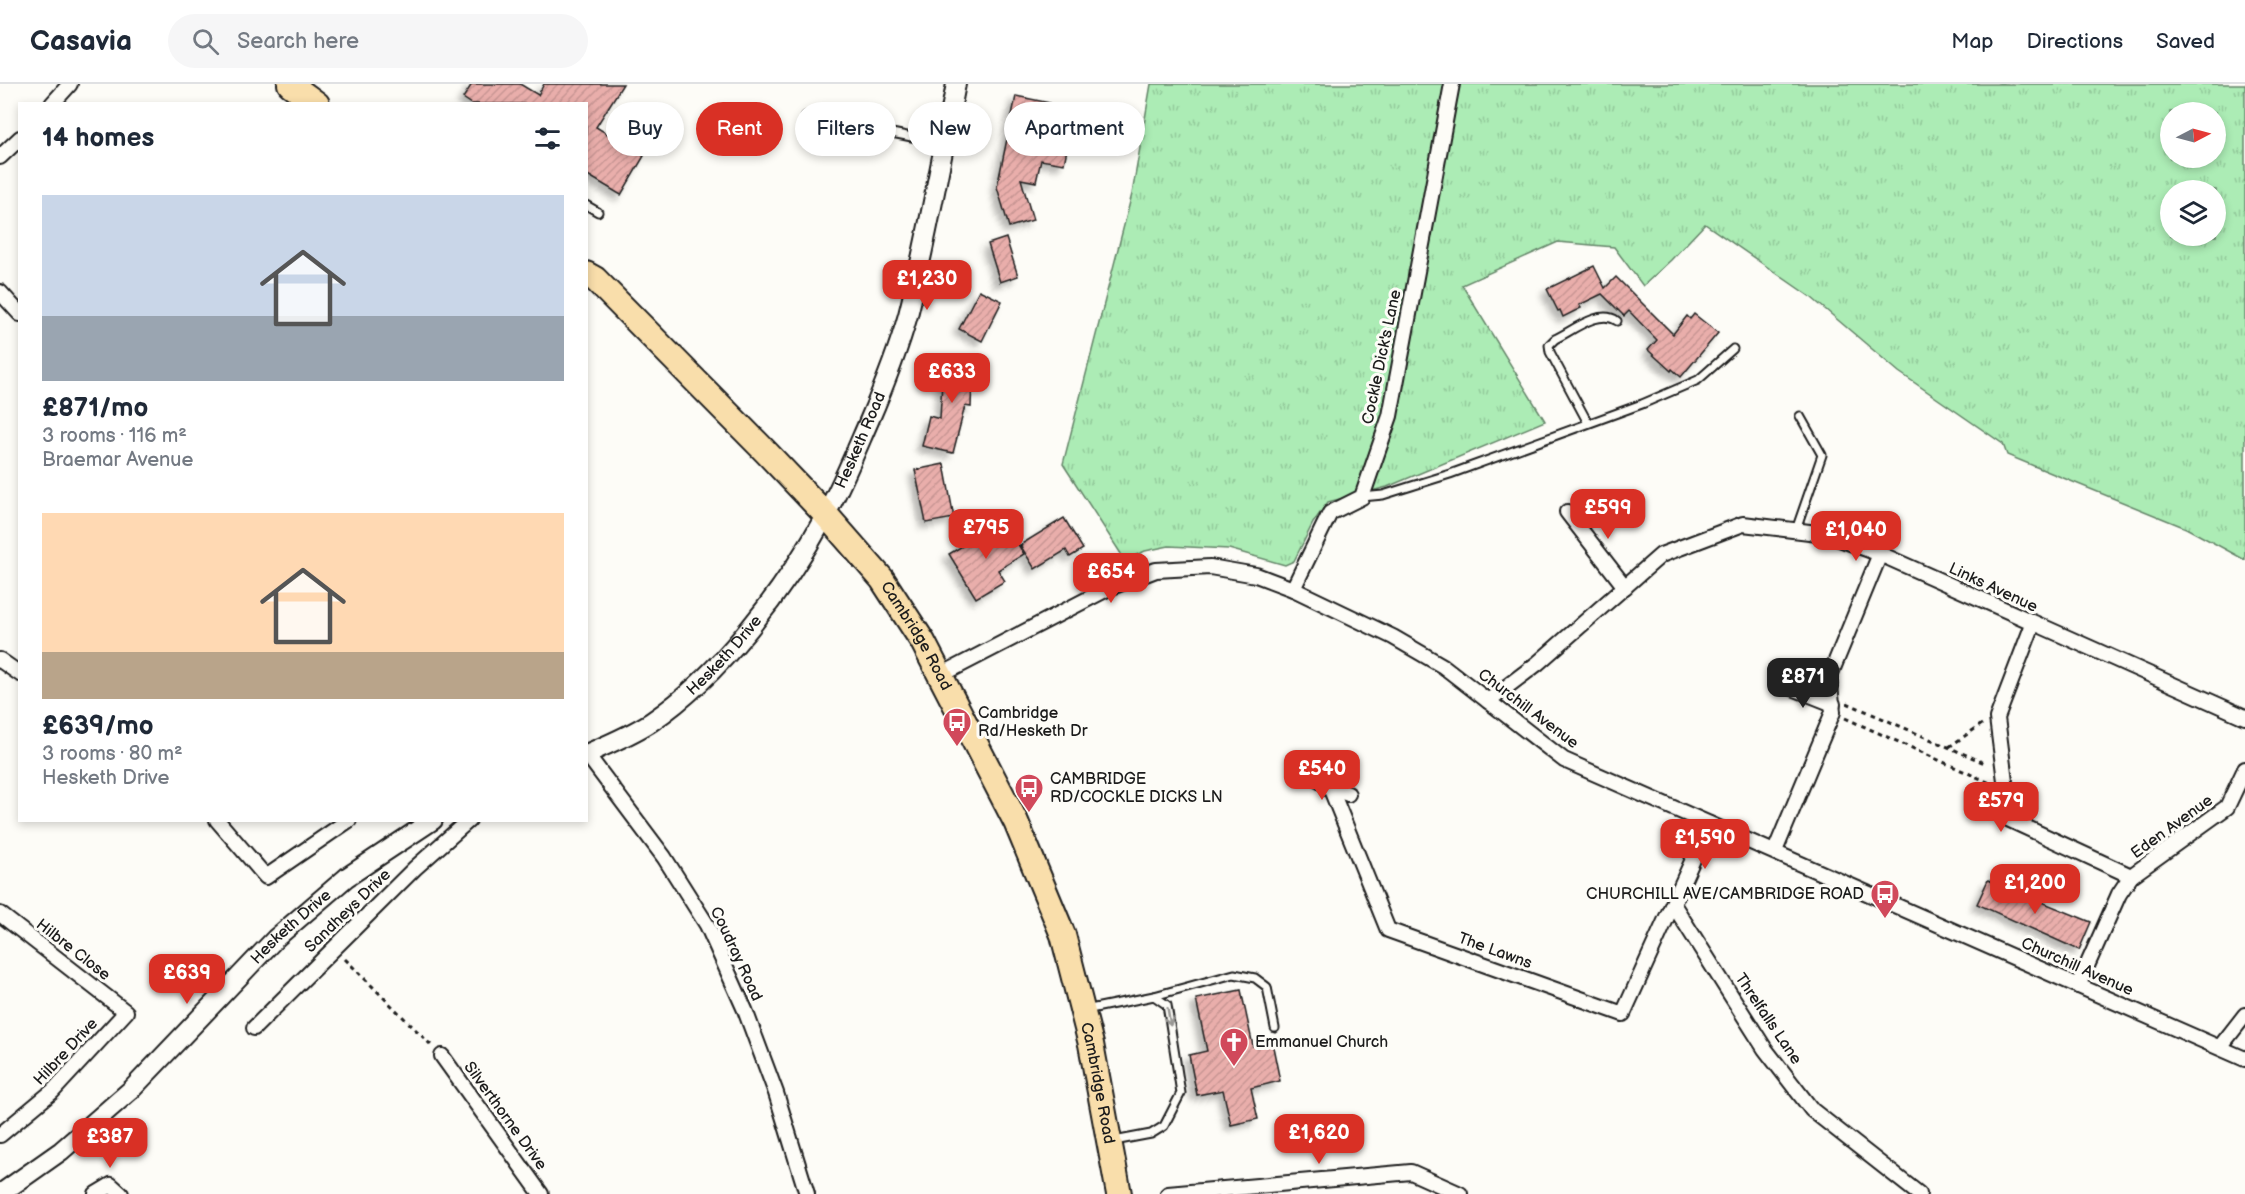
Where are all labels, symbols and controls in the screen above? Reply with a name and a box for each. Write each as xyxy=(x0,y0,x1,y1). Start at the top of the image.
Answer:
search box xyxy=(168,14,588,68)
text: Casavia xyxy=(30,25,132,58)
icon: search xyxy=(189,25,222,58)
text: Search here xyxy=(237,28,359,55)
text: Map xyxy=(1951,29,1994,54)
text: Directions xyxy=(2027,29,2123,54)
text: Saved xyxy=(2156,29,2215,54)
chip: Buy xyxy=(606,102,684,156)
chip: Rent xyxy=(696,102,783,156)
chip: Filters xyxy=(795,102,896,156)
chip: New xyxy=(908,102,992,156)
chip: Apartment xyxy=(1004,102,1145,156)
north arrow xyxy=(2160,102,2226,168)
map controls xyxy=(2160,102,2226,246)
icon: filters xyxy=(531,122,564,155)
text: 14 homes xyxy=(42,123,154,154)
button: layers xyxy=(2160,180,2226,246)
icon: home xyxy=(249,234,357,342)
pin: £1,230 xyxy=(878,260,976,311)
text: £1,230 xyxy=(897,267,957,291)
street label: Cockle Dick's Lane xyxy=(1358,288,1406,426)
pin: £633 xyxy=(916,353,988,404)
text: £633 xyxy=(928,360,976,384)
street label: Hesketh Road xyxy=(831,389,890,491)
text: £871/mo xyxy=(42,393,148,424)
text: 3 rooms · 116 m² xyxy=(42,424,187,448)
text: Braemar Avenue xyxy=(42,448,193,472)
pin: £599 xyxy=(1572,489,1644,540)
text: £599 xyxy=(1584,496,1632,520)
pin: £795 xyxy=(950,509,1022,560)
pin: £1,040 xyxy=(1807,511,1905,562)
text: £795 xyxy=(963,516,1009,540)
text: £1,040 xyxy=(1825,518,1887,542)
icon: home xyxy=(249,552,357,660)
pin: £654 xyxy=(1075,553,1147,604)
street label: Links Avenue xyxy=(1946,559,2041,617)
text: £654 xyxy=(1087,560,1135,584)
street label: Cambridge Road xyxy=(877,578,956,693)
street label: Hesketh Drive xyxy=(683,611,766,699)
pin: £871 xyxy=(1767,658,1839,709)
street label: Churchill Avenue xyxy=(1474,665,1582,753)
text: £871 xyxy=(1781,665,1825,689)
place label: Cambridge Rd/Hesketh Dr xyxy=(978,704,1088,741)
bus stop icon: Cambridge Rd/Hesketh Dr xyxy=(941,706,973,748)
text: £639/mo xyxy=(42,711,154,742)
text: 3 rooms · 80 m² xyxy=(42,742,183,766)
pin: £540 xyxy=(1286,750,1358,801)
text: £540 xyxy=(1298,757,1346,781)
text: Hesketh Drive xyxy=(42,766,169,790)
place label: CAMBRIDGE RD/COCKLE DICKS LN xyxy=(1050,770,1223,807)
bus stop icon: CAMBRIDGE RD/COCKLE DICKS LN xyxy=(1013,772,1045,814)
pin: £579 xyxy=(1965,782,2037,833)
text: £579 xyxy=(1978,789,2024,813)
street label: Eden Avenue xyxy=(2127,791,2217,863)
pin: £1,590 xyxy=(1656,819,1754,870)
text: £1,590 xyxy=(1674,826,1736,850)
pin: £1,200 xyxy=(1986,864,2084,915)
street label: Sandheys Drive xyxy=(301,865,395,957)
text: £1,200 xyxy=(2004,871,2066,895)
bus stop icon: CHURCHILL AVE/CAMBRIDGE ROAD xyxy=(1869,878,1901,920)
street label: Hesketh Drive xyxy=(247,885,335,968)
place label: CHURCHILL AVE/CAMBRIDGE ROAD xyxy=(1586,885,1864,904)
street label: Coudray Road xyxy=(706,904,766,1004)
street label: Hilbre Close xyxy=(32,915,114,985)
street label: The Lawns xyxy=(1455,929,1535,973)
street label: Churchill Avenue xyxy=(2018,934,2136,1000)
pin: £639 xyxy=(151,954,223,1005)
text: £639 xyxy=(163,961,211,985)
street label: Threlfalls Lane xyxy=(1731,970,1806,1069)
one-way arrow xyxy=(1163,1006,1174,1026)
street label: Hilbre Drive xyxy=(30,1014,102,1090)
street label: Cambridge Road xyxy=(1076,1020,1119,1145)
church icon: Emmanuel Church xyxy=(1218,1026,1250,1068)
place label: Emmanuel Church xyxy=(1255,1033,1388,1052)
street label: Silverthorne Drive xyxy=(459,1058,551,1174)
pin: £1,620 xyxy=(1270,1114,1368,1165)
pin: £387 xyxy=(74,1118,146,1169)
text: £1,620 xyxy=(1288,1121,1350,1145)
text: £387 xyxy=(86,1125,134,1149)

